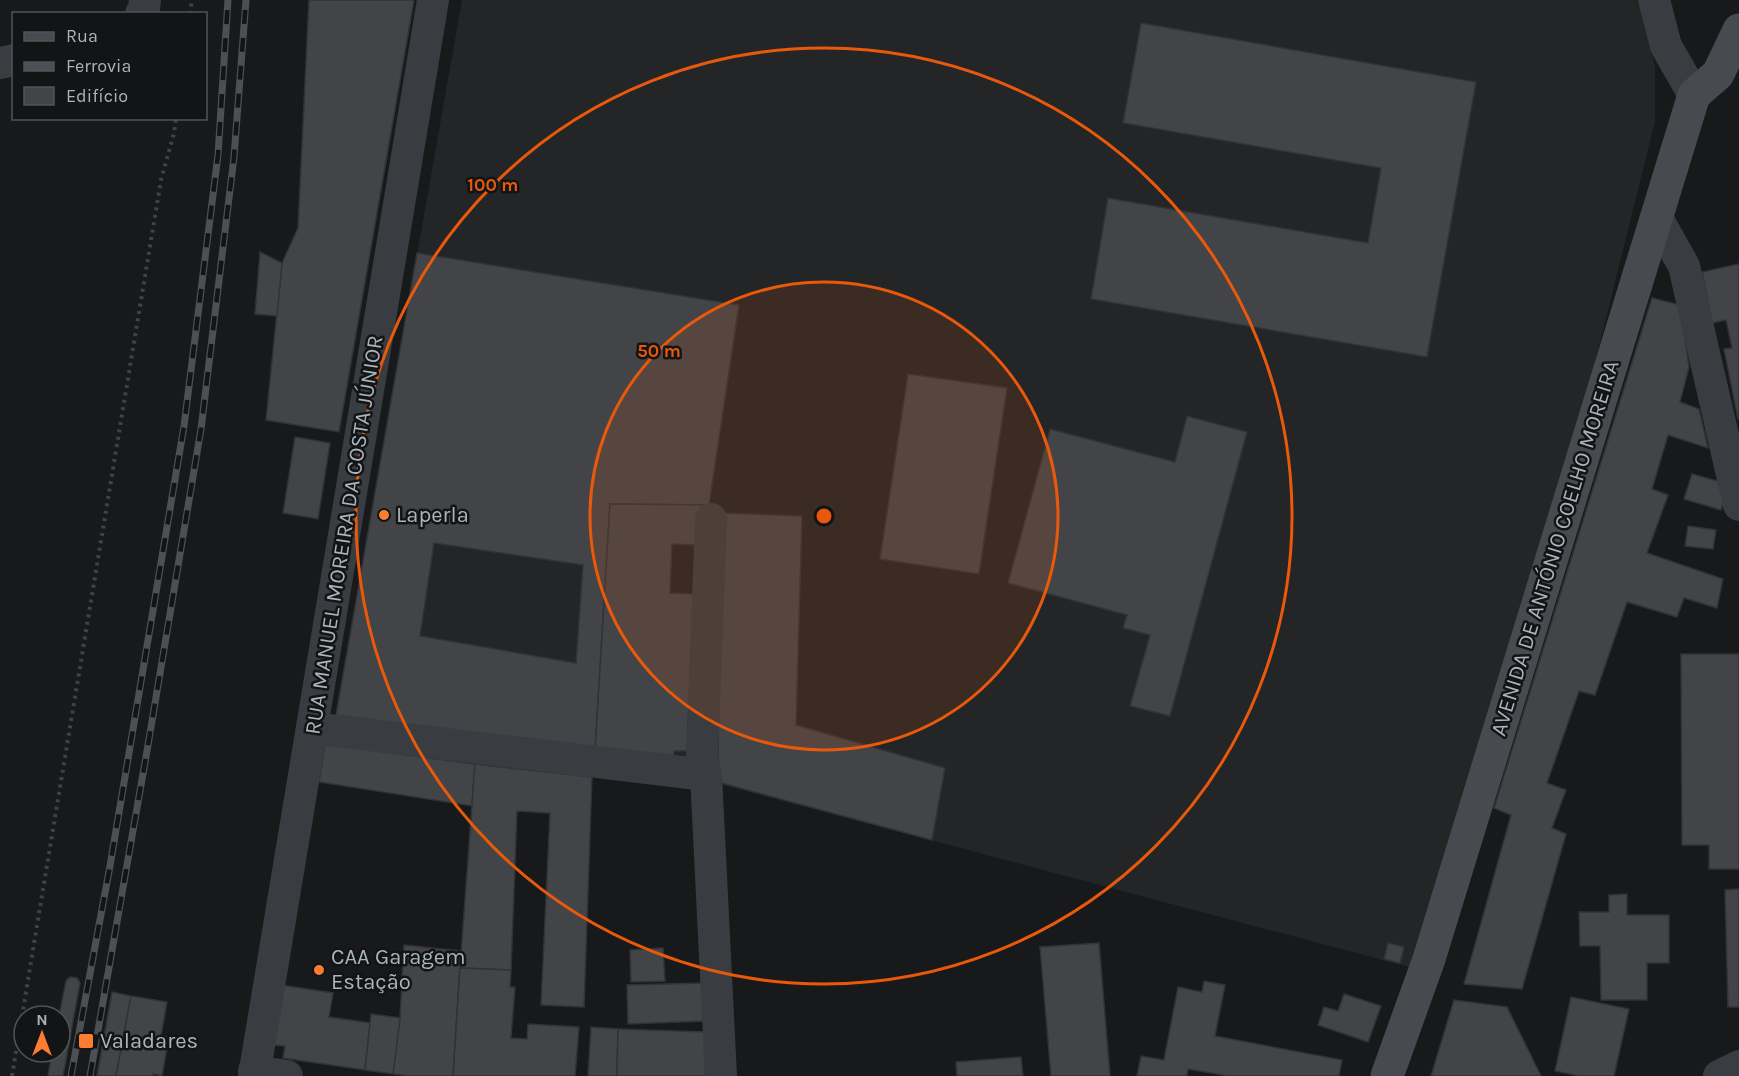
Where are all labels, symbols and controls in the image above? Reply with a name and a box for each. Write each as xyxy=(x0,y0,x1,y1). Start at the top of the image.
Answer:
legend xyxy=(12,12,207,120)
text: Rua xyxy=(66,25,98,47)
text: Ferrovia xyxy=(66,55,131,77)
text: Edifício xyxy=(66,85,128,107)
text: 100 m xyxy=(468,174,518,196)
street label: RUA MANUEL MOREIRA DA COSTA JÚNIOR xyxy=(299,333,388,737)
text: 50 m xyxy=(637,340,681,362)
street label: AVENIDA DE ANTÓNIO COELHO MOREIRA xyxy=(1484,356,1625,739)
place label: Laperla xyxy=(396,502,469,528)
centre of rings xyxy=(814,506,834,526)
marker: Laperla xyxy=(377,508,391,522)
place label: CAA Garagem Estação xyxy=(331,944,466,995)
marker: CAA Garagem Estação xyxy=(312,963,326,977)
north arrow xyxy=(12,1004,72,1064)
text: N xyxy=(36,1010,48,1029)
place label: Valadares xyxy=(100,1028,198,1054)
marker: Valadares xyxy=(77,1032,95,1050)

